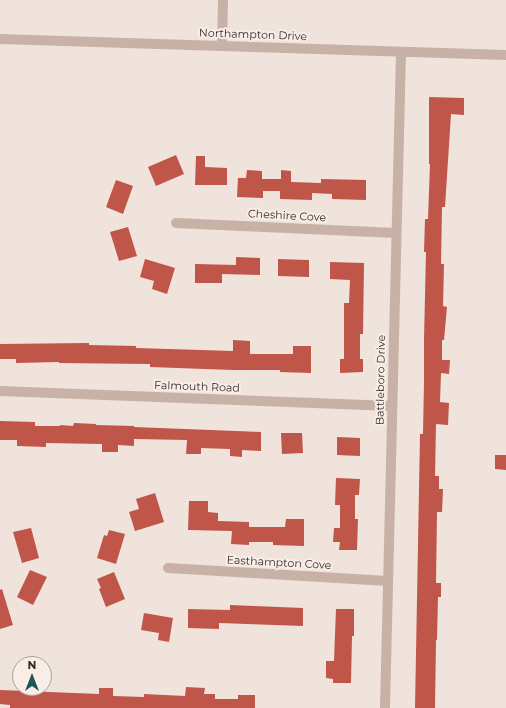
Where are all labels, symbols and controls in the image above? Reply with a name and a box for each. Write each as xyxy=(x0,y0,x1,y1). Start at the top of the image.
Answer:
street label: Northampton Drive xyxy=(199,27,307,43)
street label: Cheshire Cove xyxy=(248,207,326,225)
street label: Battleboro Drive xyxy=(374,335,388,425)
street label: Falmouth Road xyxy=(154,379,240,395)
street label: Easthampton Cove xyxy=(226,554,332,572)
north arrow xyxy=(12,656,52,696)
text: N xyxy=(28,658,36,672)

